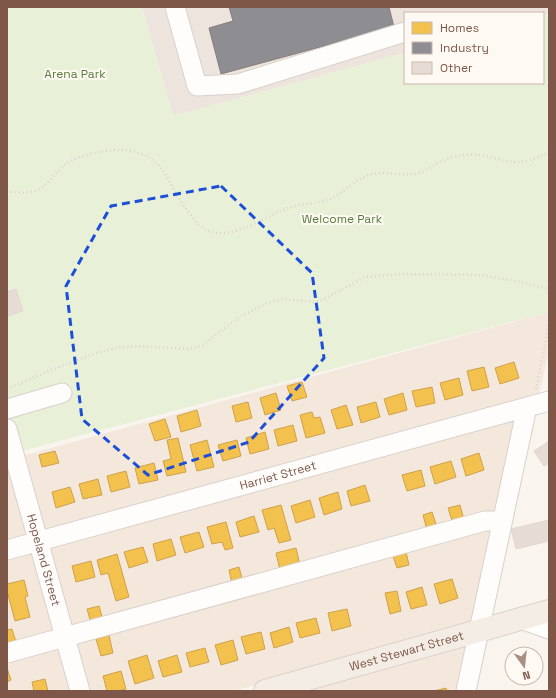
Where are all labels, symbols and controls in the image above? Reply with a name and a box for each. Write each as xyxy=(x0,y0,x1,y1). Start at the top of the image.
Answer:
legend xyxy=(404,12,544,84)
text: Homes xyxy=(440,20,479,36)
text: Industry xyxy=(440,40,489,56)
text: Other xyxy=(440,60,473,76)
park label: Arena Park xyxy=(44,66,106,82)
park label: Welcome Park xyxy=(302,211,383,227)
street label: Harriet Street xyxy=(238,457,318,494)
street label: Hopeland Street xyxy=(23,512,64,608)
street label: West Stewart Street xyxy=(347,627,466,675)
north arrow xyxy=(504,646,544,686)
text: N xyxy=(521,668,532,683)

